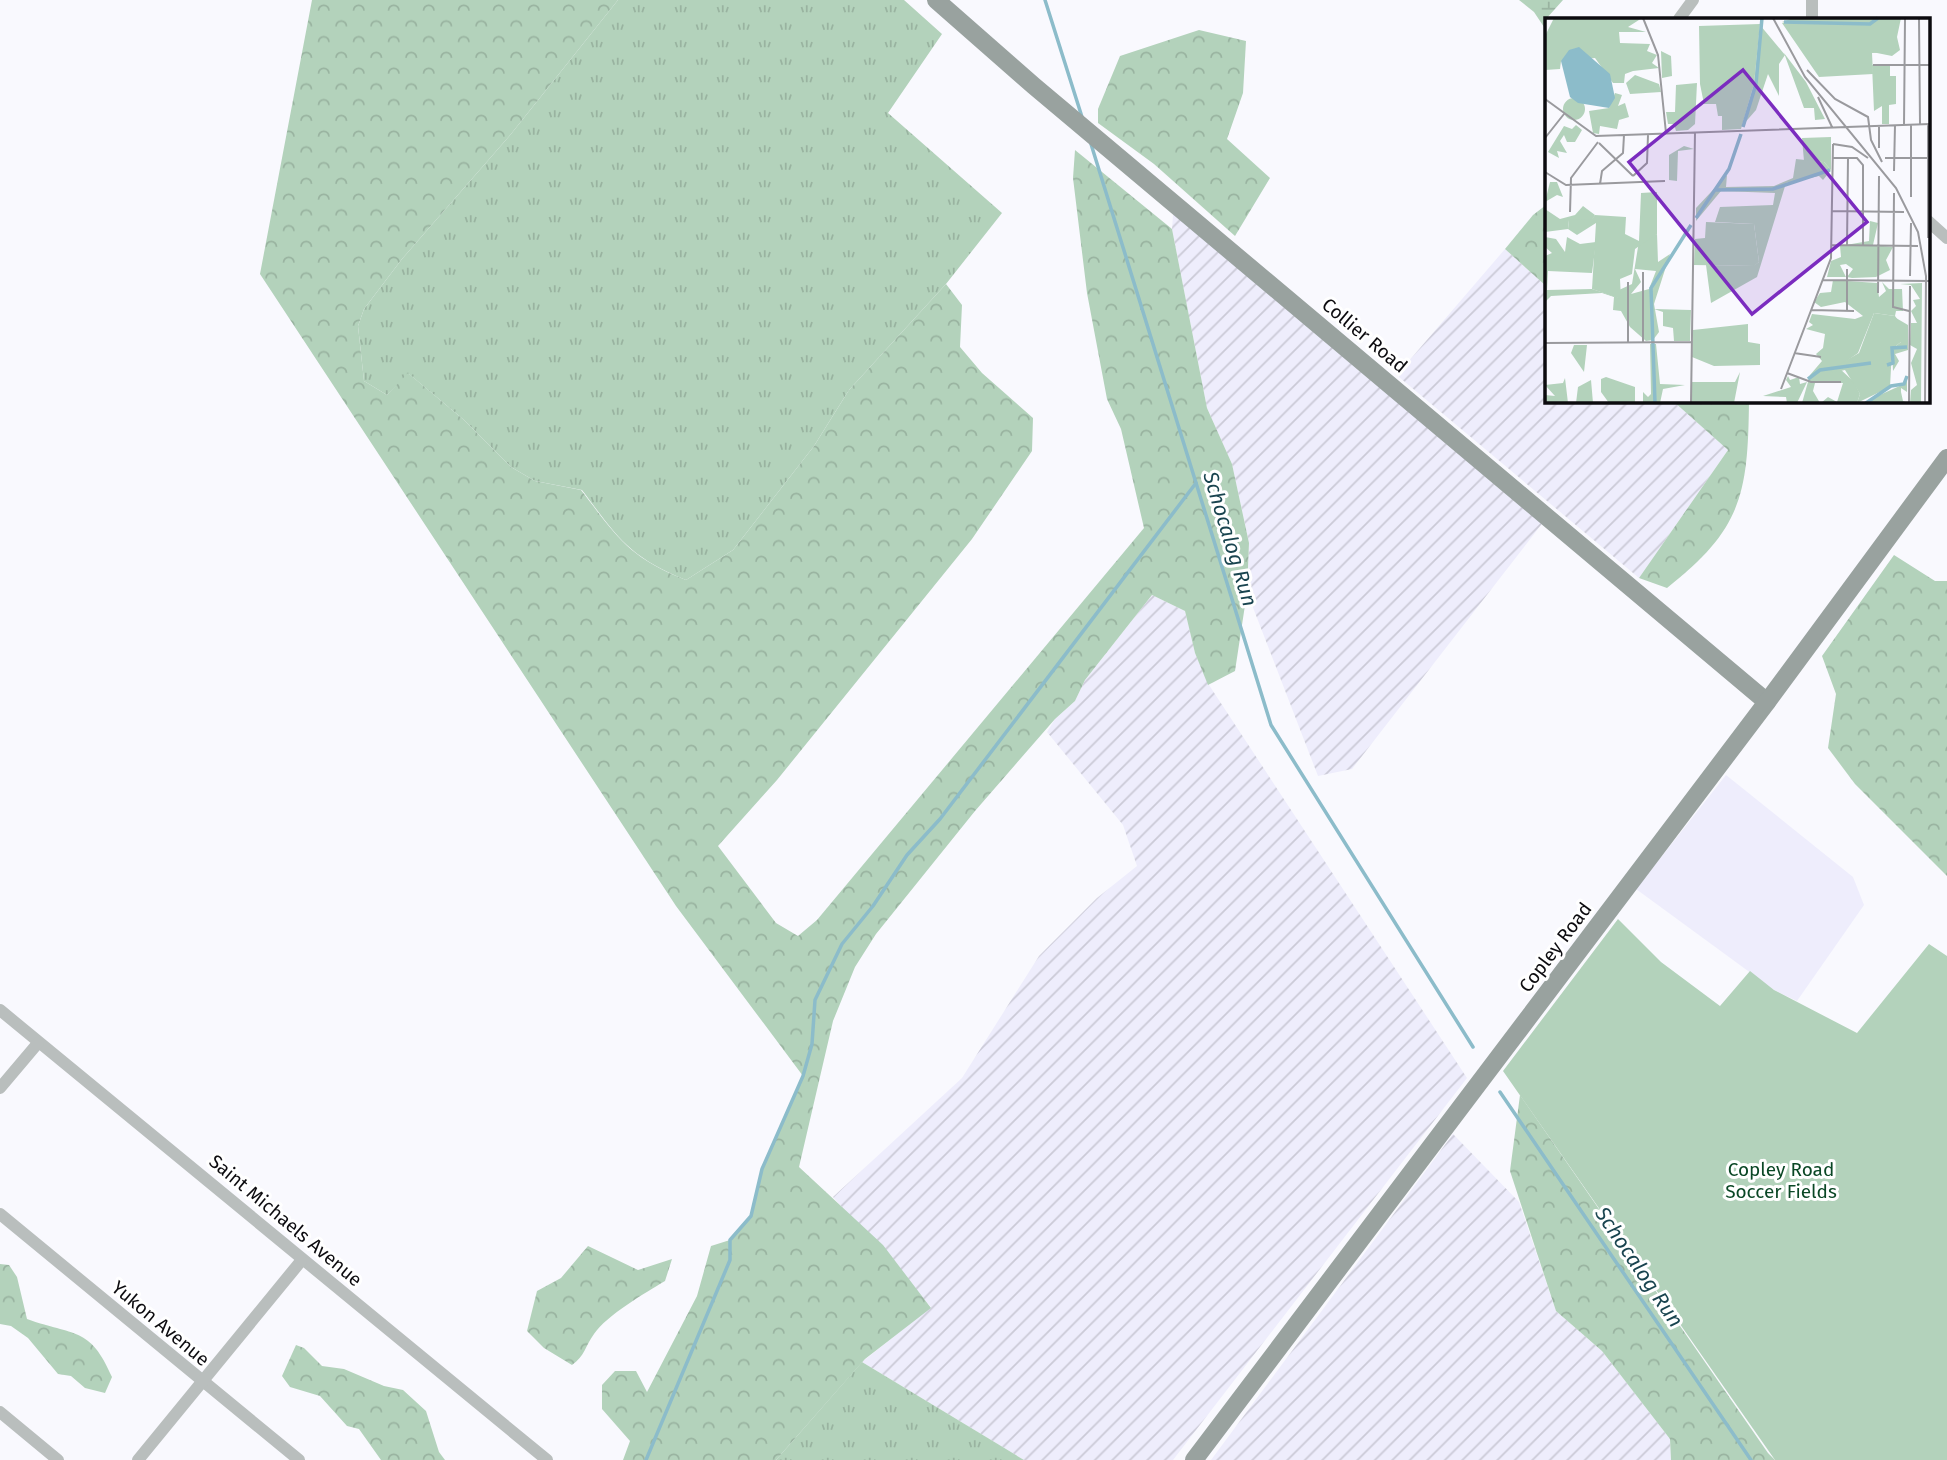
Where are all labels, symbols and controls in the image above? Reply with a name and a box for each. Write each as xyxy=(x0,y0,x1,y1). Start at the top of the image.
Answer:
inset map xyxy=(1545,18,1930,402)
street label: Collier Road xyxy=(1317,293,1412,378)
water label: Schocalog Run xyxy=(1197,468,1263,610)
street label: Copley Road xyxy=(1514,898,1597,997)
street label: Saint Michaels Avenue xyxy=(204,1150,367,1291)
park label: Copley Road Soccer Fields xyxy=(1725,1158,1837,1203)
water label: Schocalog Run xyxy=(1589,1201,1689,1332)
street label: Yukon Avenue xyxy=(107,1276,214,1371)

